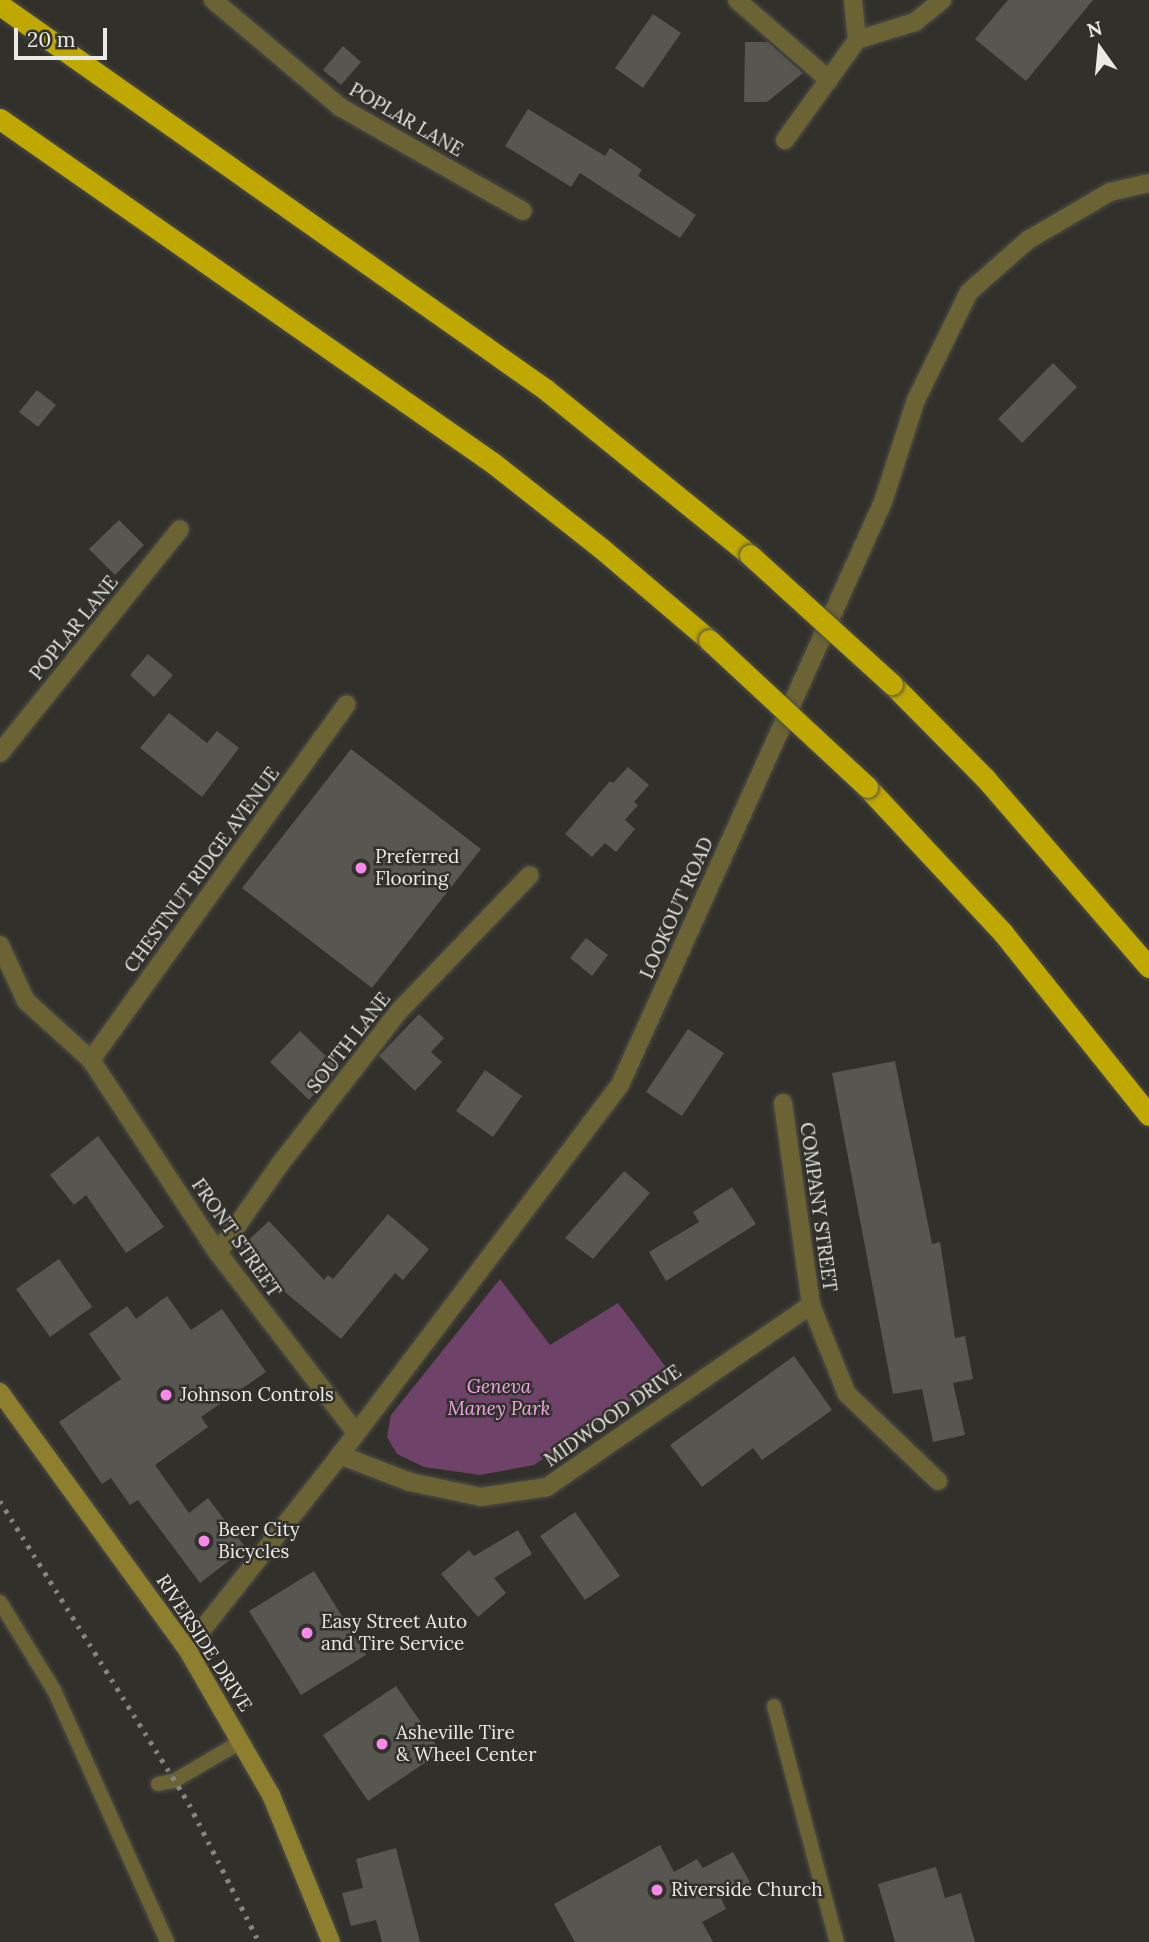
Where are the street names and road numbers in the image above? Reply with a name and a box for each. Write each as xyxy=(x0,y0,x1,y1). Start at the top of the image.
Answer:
street label: POPLAR LANE xyxy=(345,78,467,162)
street label: POPLAR LANE xyxy=(25,571,123,685)
street label: CHESTNUT RIDGE AVENUE xyxy=(120,763,284,977)
street label: LOOKOUT ROAD xyxy=(636,834,718,982)
street label: SOUTH LANE xyxy=(303,988,395,1098)
street label: COMPANY STREET xyxy=(795,1121,841,1293)
street label: FRONT STREET xyxy=(187,1174,285,1302)
street label: MIDWOOD DRIVE xyxy=(540,1360,686,1472)
street label: RIVERSIDE DRIVE xyxy=(151,1570,257,1716)

